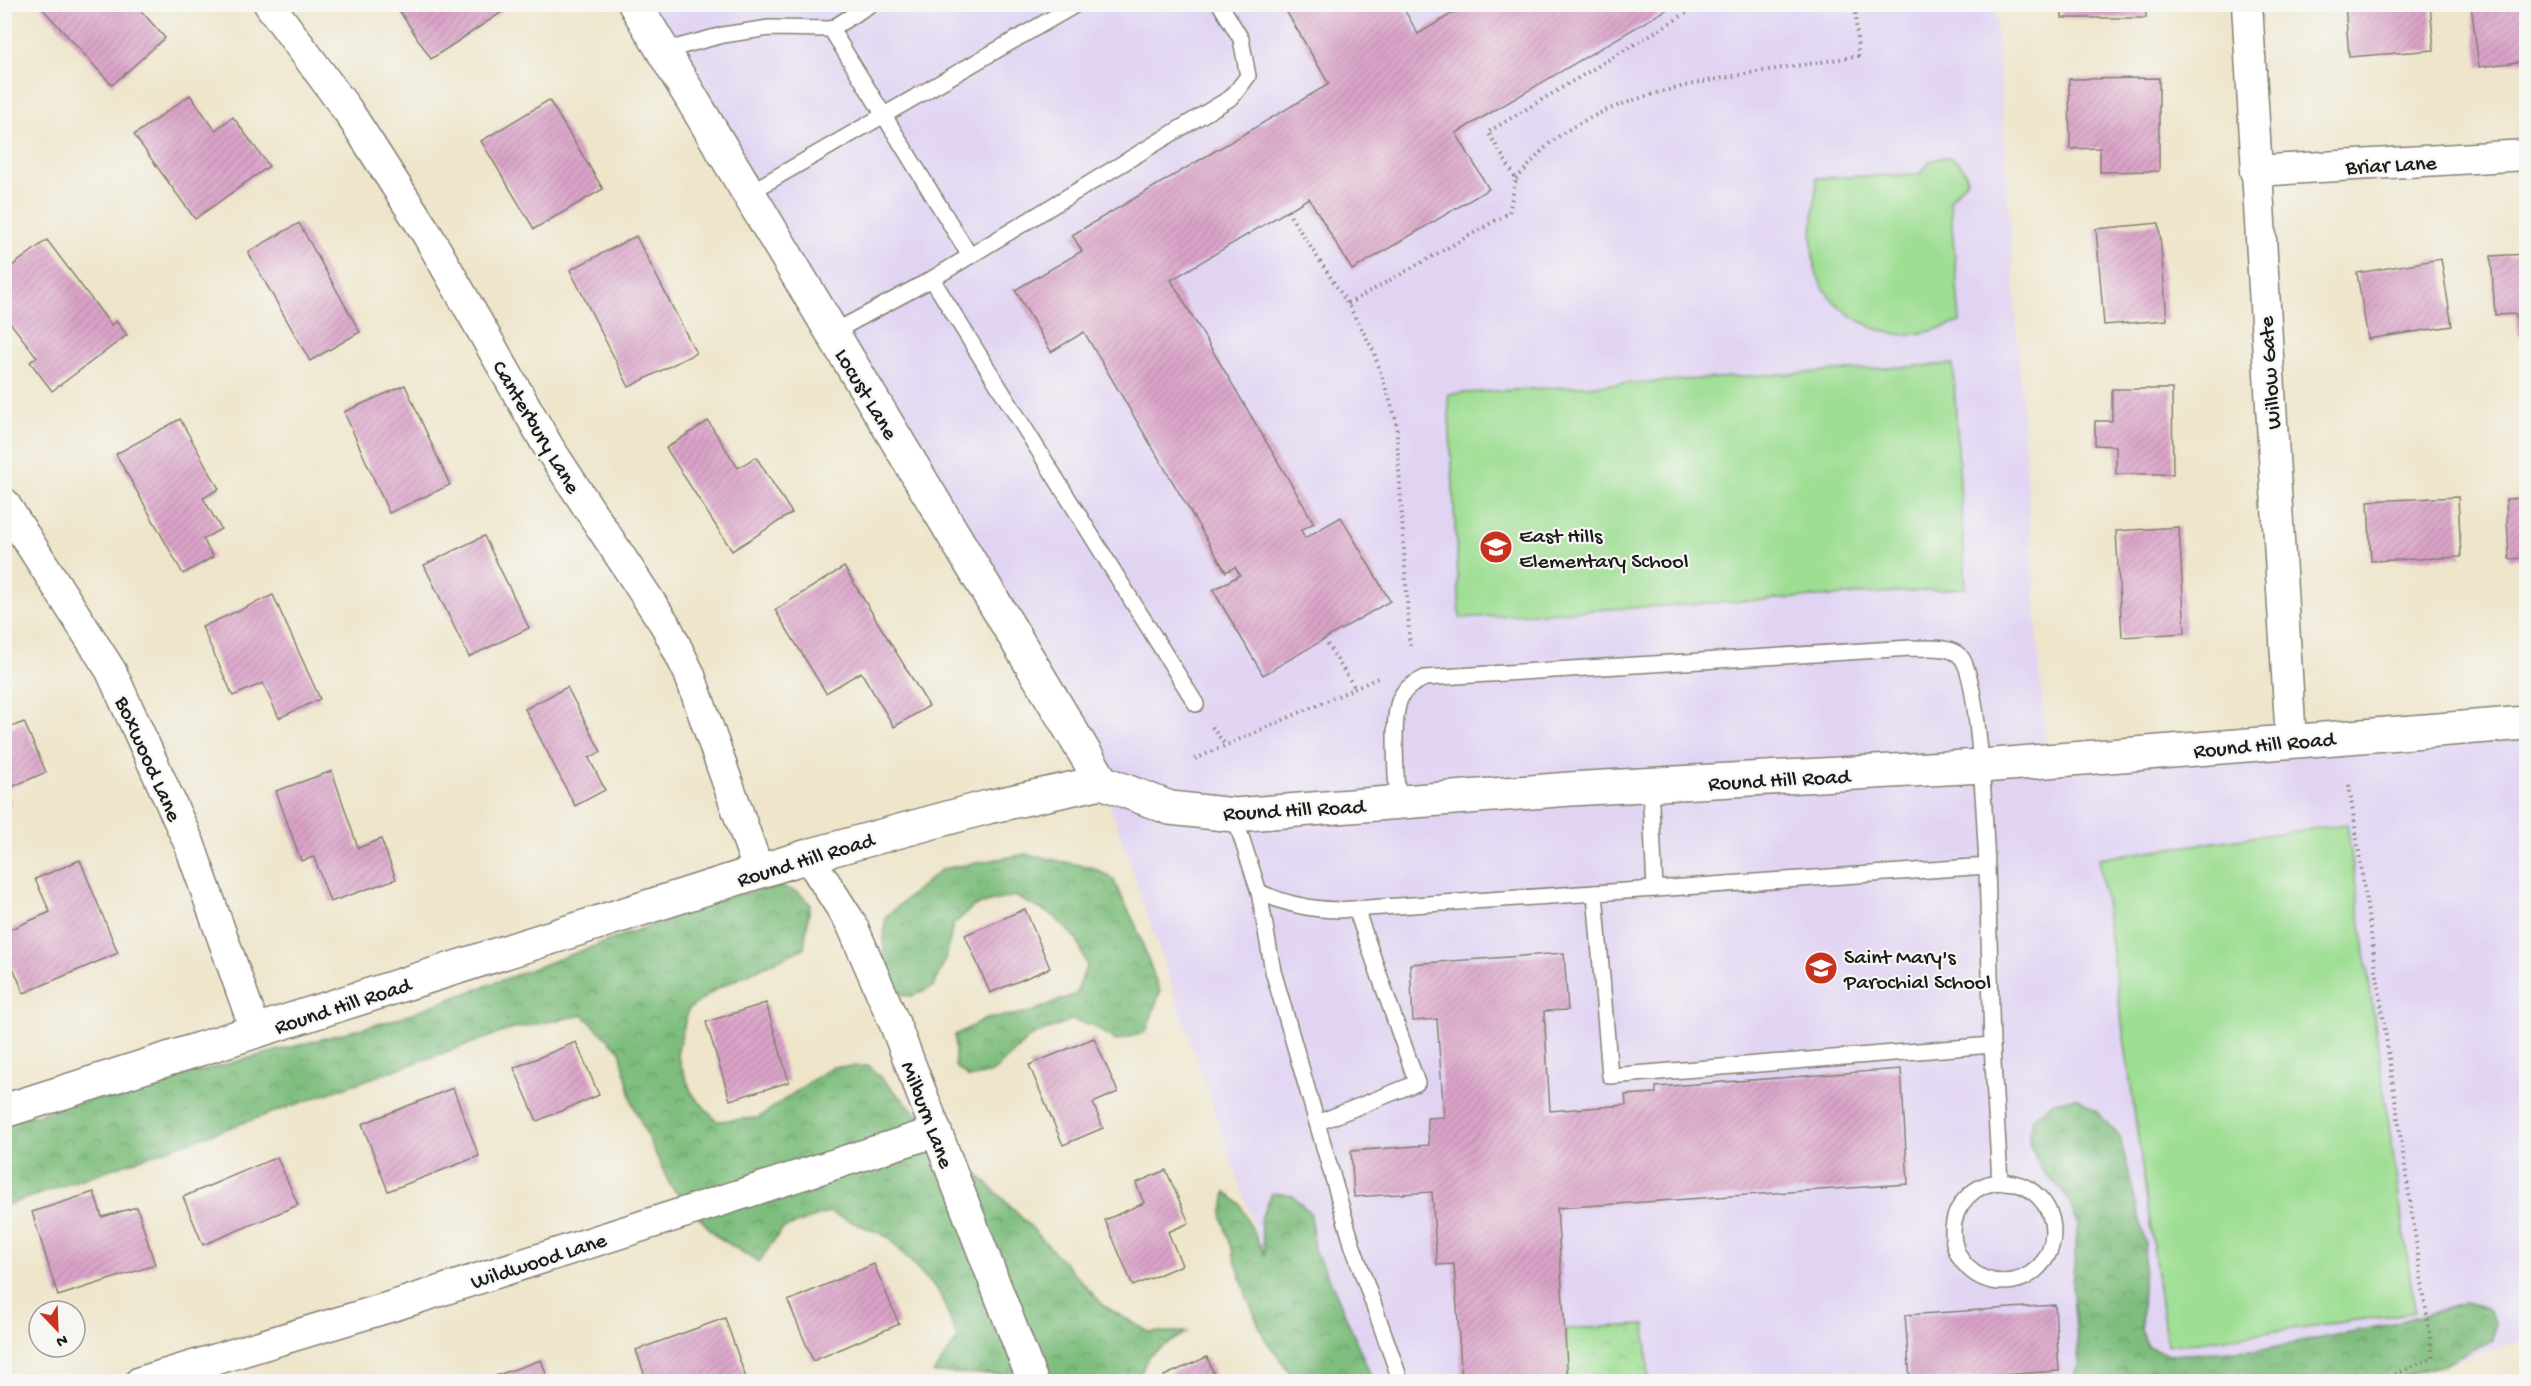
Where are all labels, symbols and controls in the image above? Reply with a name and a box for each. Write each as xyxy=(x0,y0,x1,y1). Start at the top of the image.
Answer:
street label: Briar Lane xyxy=(2344,152,2438,182)
street label: Willow Gate xyxy=(2255,315,2289,430)
street label: Locust Lane xyxy=(827,345,902,446)
street label: Canterbury Lane xyxy=(485,357,585,500)
place label: East Hills Elementary School xyxy=(1519,525,1689,576)
school or university icon: East Hills Elementary School xyxy=(1478,529,1514,565)
street label: Boxwood Lane xyxy=(107,692,186,827)
street label: Round Hill Road xyxy=(2192,728,2338,766)
street label: Round Hill Road xyxy=(1708,765,1853,799)
street label: Round Hill Road xyxy=(1223,795,1368,829)
street label: Round Hill Road xyxy=(734,828,880,895)
place label: Saint Mary's Parochial School xyxy=(1843,946,1991,997)
school or university icon: Saint Mary's Parochial School xyxy=(1803,950,1839,986)
street label: Round Hill Road xyxy=(272,973,417,1042)
street label: Milburn Lane xyxy=(893,1058,958,1173)
street label: Wildwood Lane xyxy=(468,1228,611,1297)
north arrow xyxy=(27,1299,87,1359)
text: N xyxy=(52,1329,70,1351)

